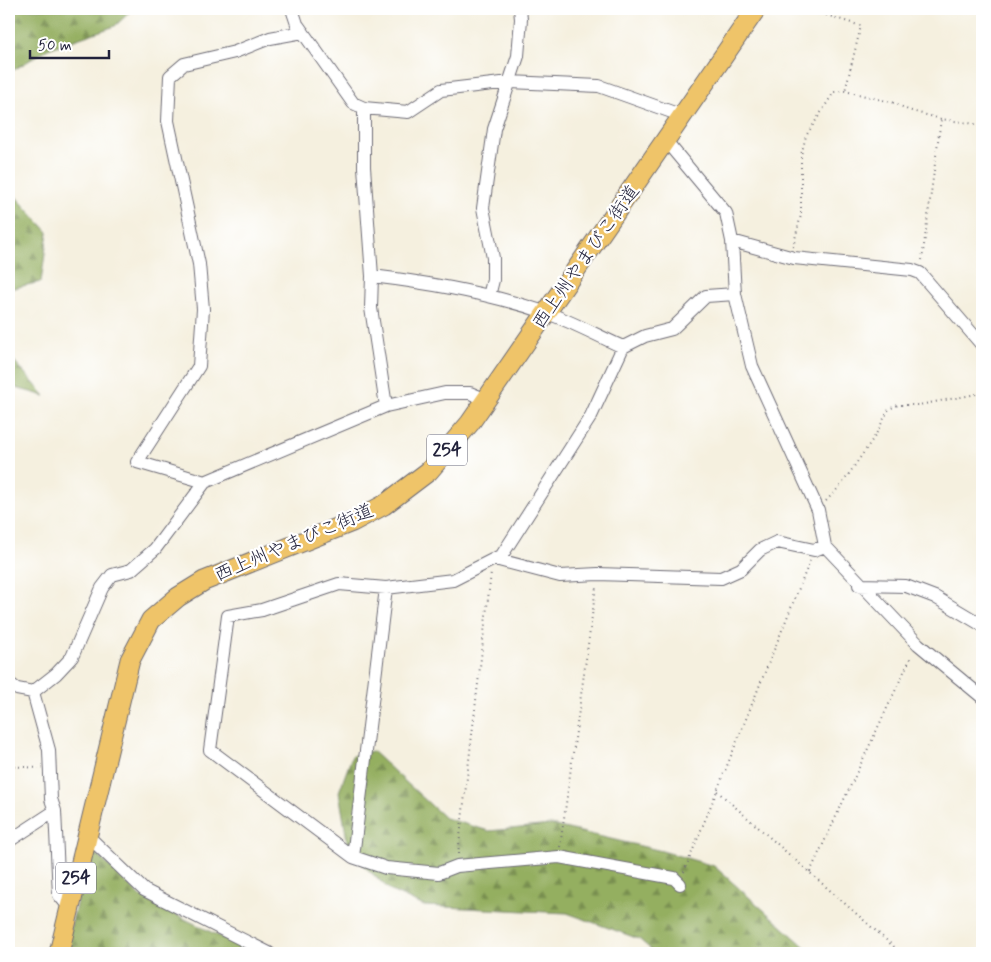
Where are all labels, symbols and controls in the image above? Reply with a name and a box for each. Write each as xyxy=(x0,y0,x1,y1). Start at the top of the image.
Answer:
scale bar xyxy=(30,28,109,60)
text: 50 m xyxy=(38,36,72,56)
street label: 西上州やまびこ街道 xyxy=(527,180,645,334)
road number: 254 xyxy=(427,434,467,466)
street label: 西上州やまびこ街道 xyxy=(210,498,378,588)
road number: 254 xyxy=(56,862,96,894)

